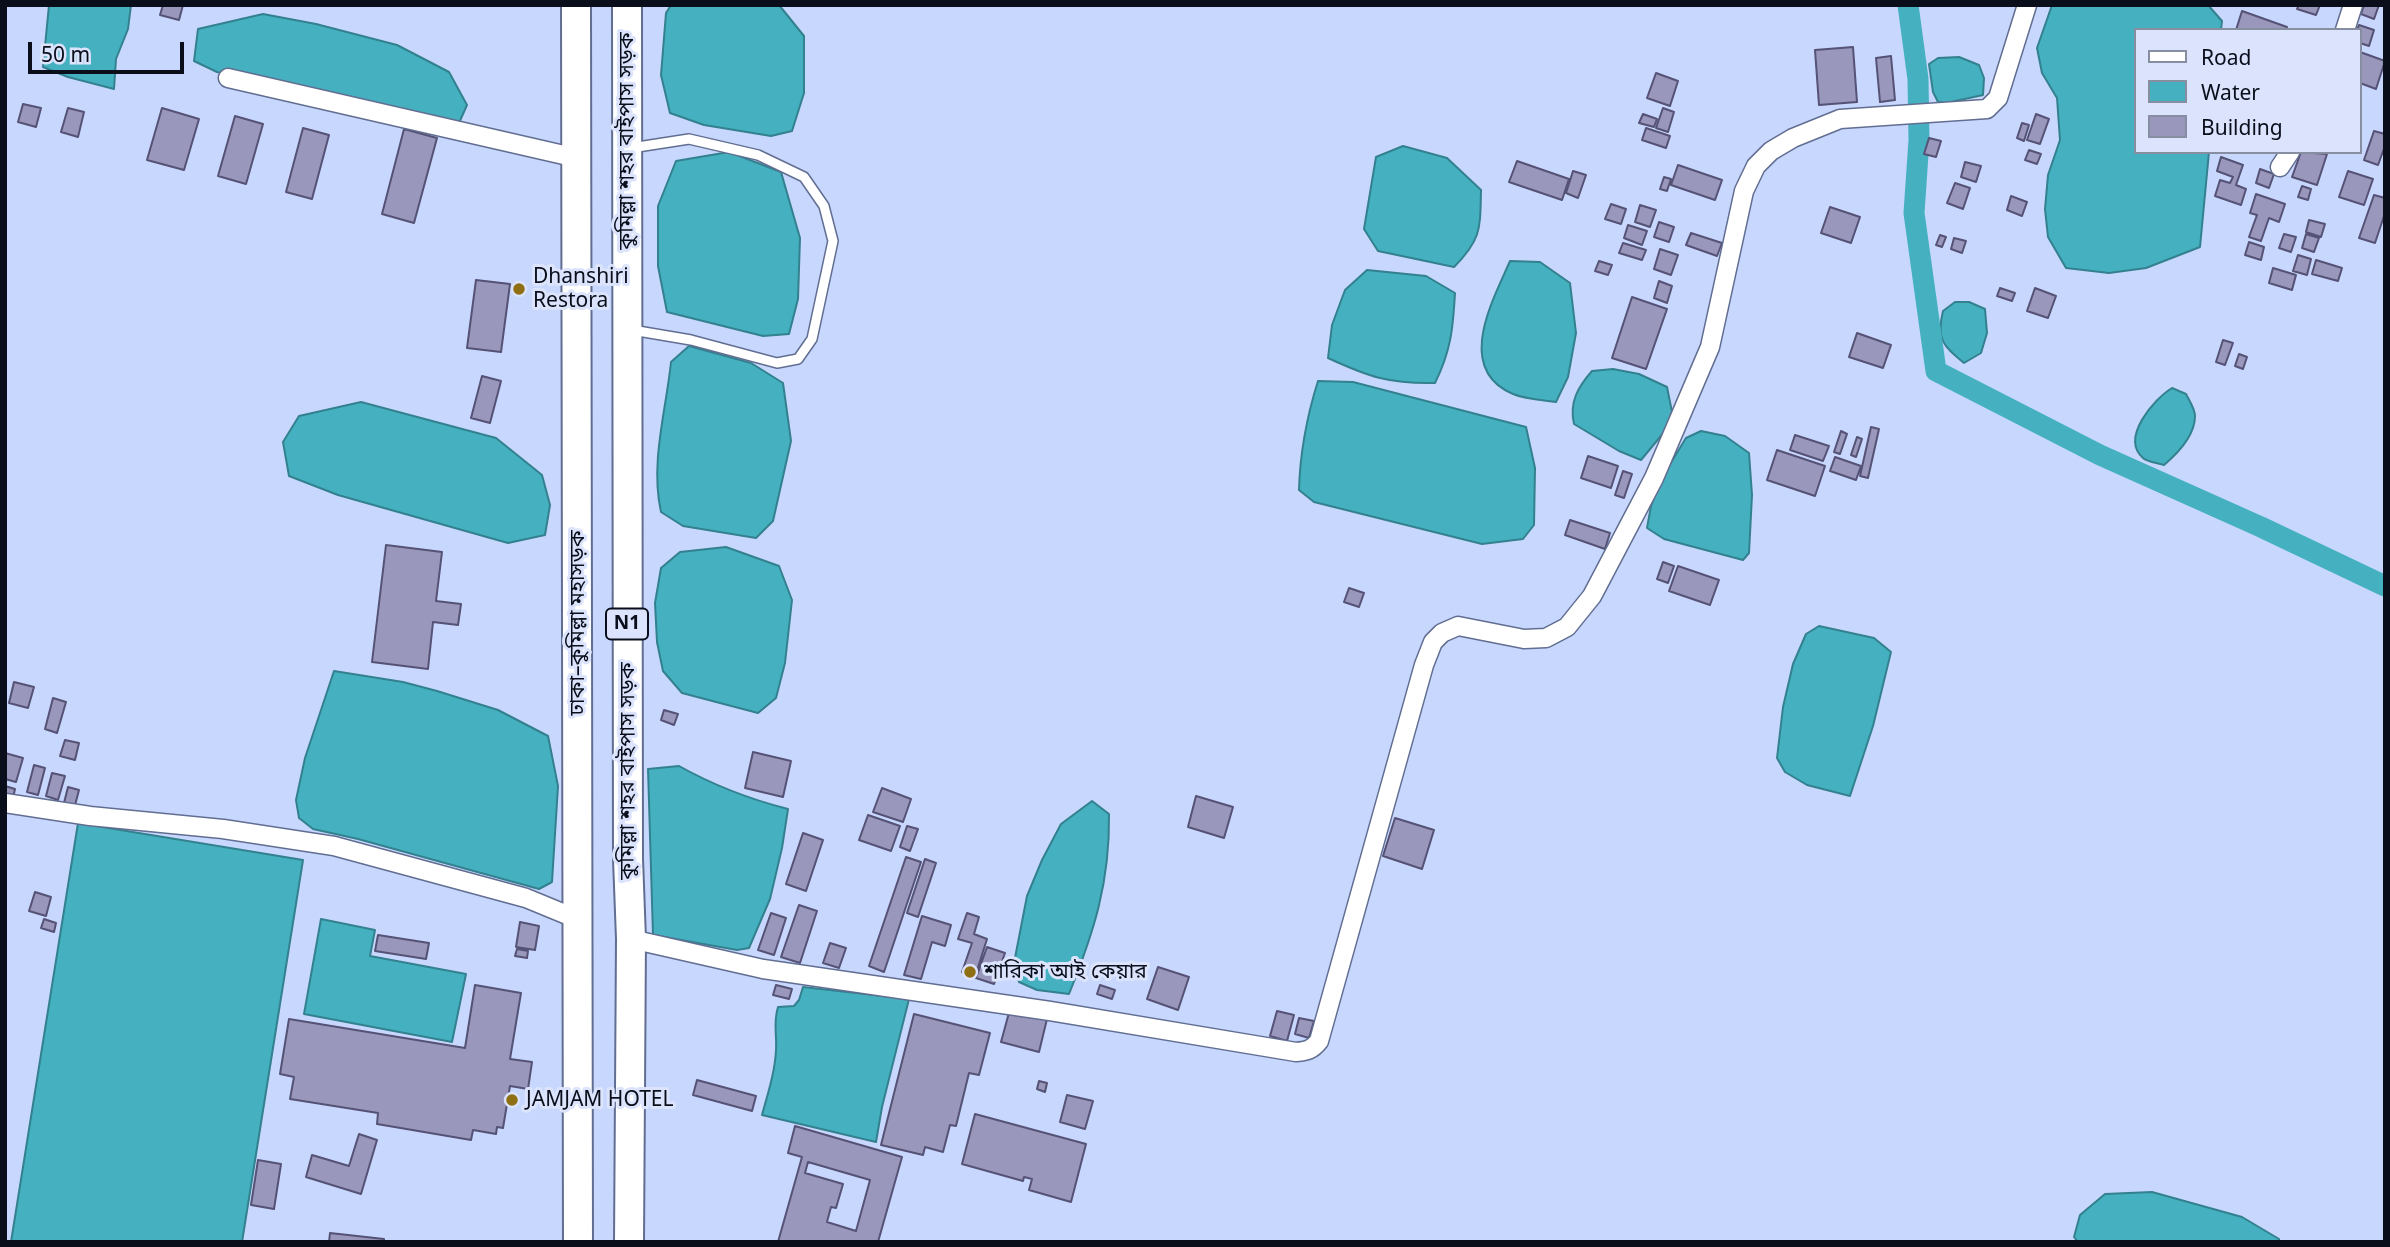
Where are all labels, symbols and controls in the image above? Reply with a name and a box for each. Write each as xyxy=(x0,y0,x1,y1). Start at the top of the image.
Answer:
scale bar xyxy=(32,28,187,72)
legend xyxy=(2134,28,2362,154)
street label: কুমিল্লা শহর বাইপাস সড়ক xyxy=(614,32,640,250)
text: 50 m xyxy=(41,40,90,68)
text: Road xyxy=(2201,43,2251,71)
text: Water xyxy=(2201,78,2260,106)
text: Building xyxy=(2201,113,2283,141)
place label: Dhanshiri Restora xyxy=(533,264,629,314)
marker: Dhanshiri Restora xyxy=(511,281,527,297)
street label: ঢাকা–কুমিল্লা মহাসড়ক xyxy=(565,530,591,716)
road number: N1 xyxy=(606,608,648,639)
street label: কুমিল্লা শহর বাইপাস সড়ক xyxy=(615,662,641,880)
place label: শারিকা আই কেয়ার xyxy=(984,959,1147,985)
marker: শারিকা আই কেয়ার xyxy=(962,964,978,980)
place label: JAMJAM HOTEL xyxy=(526,1087,674,1113)
marker: JAMJAM HOTEL xyxy=(504,1092,520,1108)

